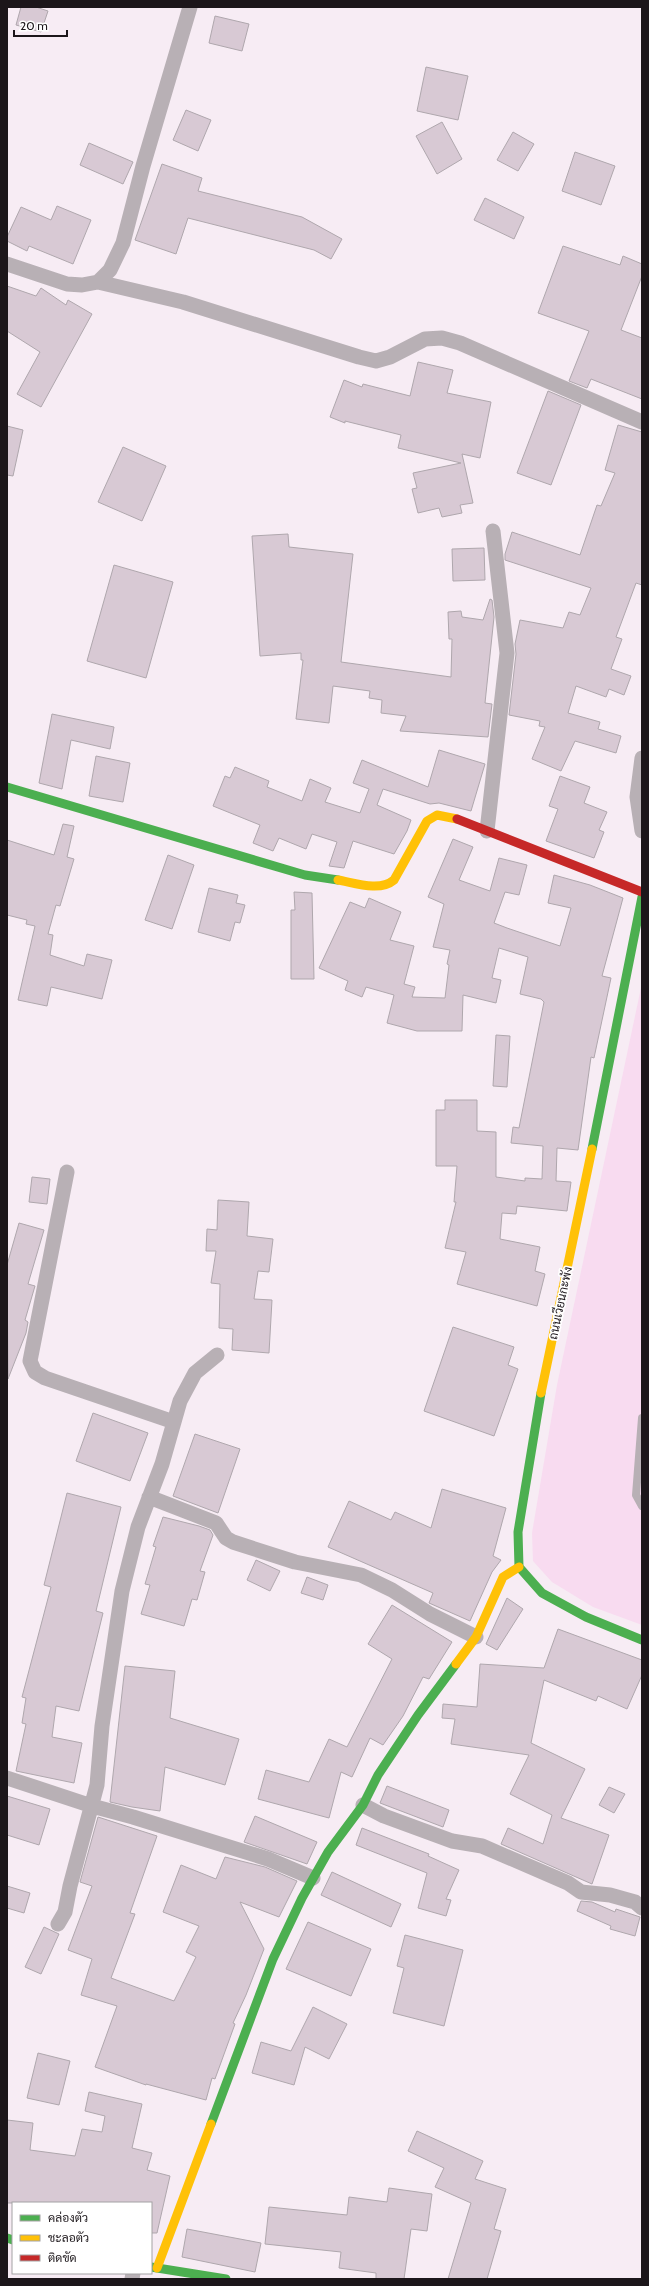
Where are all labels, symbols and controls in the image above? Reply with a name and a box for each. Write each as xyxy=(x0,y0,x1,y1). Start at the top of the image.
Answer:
scale bar xyxy=(14,12,67,38)
text: 20 m xyxy=(20,18,48,33)
street label: ถนนเวียนกะพัง xyxy=(545,1265,575,1341)
legend xyxy=(12,2202,152,2274)
text: คล่องตัว xyxy=(48,2210,88,2225)
text: ชะลอตัว xyxy=(48,2230,89,2245)
text: ติดขัด xyxy=(48,2250,77,2265)

